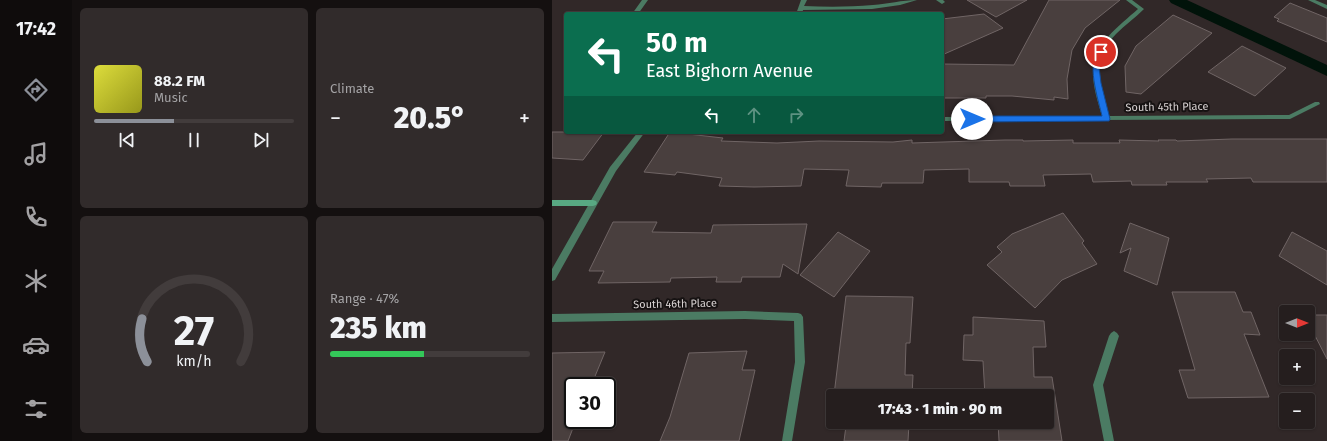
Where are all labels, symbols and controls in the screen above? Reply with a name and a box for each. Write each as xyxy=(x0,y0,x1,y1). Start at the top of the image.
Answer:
text: 17:42 xyxy=(16,18,56,40)
text: 50 m xyxy=(646,26,708,59)
icon: left xyxy=(580,28,632,80)
pin xyxy=(1084,35,1118,69)
icon: arrive xyxy=(1090,41,1112,63)
text: East Bighorn Avenue xyxy=(646,60,813,82)
text: 88.2 FM xyxy=(154,72,205,90)
icon: directions xyxy=(22,76,50,104)
text: Climate xyxy=(330,81,374,96)
text: Music xyxy=(154,90,188,105)
position arrow xyxy=(951,98,993,140)
text: 20.5° xyxy=(394,100,466,136)
street label: South 45th Place xyxy=(1125,100,1209,114)
icon: left xyxy=(701,104,723,126)
icon: ahead xyxy=(743,104,765,126)
icon: right xyxy=(785,104,807,126)
text: − xyxy=(330,105,341,132)
text: + xyxy=(519,105,530,132)
icon: previous xyxy=(116,129,138,151)
icon: pause xyxy=(183,129,205,151)
icon: next xyxy=(250,129,272,151)
icon: music xyxy=(22,140,50,168)
icon: phone xyxy=(22,203,50,231)
icon: climate xyxy=(22,267,50,295)
text: Range · 47% xyxy=(330,291,399,306)
street label: South 46th Place xyxy=(633,297,717,311)
north arrow xyxy=(1279,305,1315,341)
map controls xyxy=(1279,305,1315,429)
text: 27 xyxy=(174,306,214,356)
text: 235 km xyxy=(330,310,427,346)
icon: car xyxy=(22,331,50,359)
button: + xyxy=(1279,349,1315,385)
text: km/h xyxy=(176,353,212,370)
speed limit sign: 30 xyxy=(564,377,616,429)
button: − xyxy=(1279,393,1315,429)
icon: filters xyxy=(22,395,50,423)
text: 17:43 · 1 min · 90 m xyxy=(878,400,1002,418)

